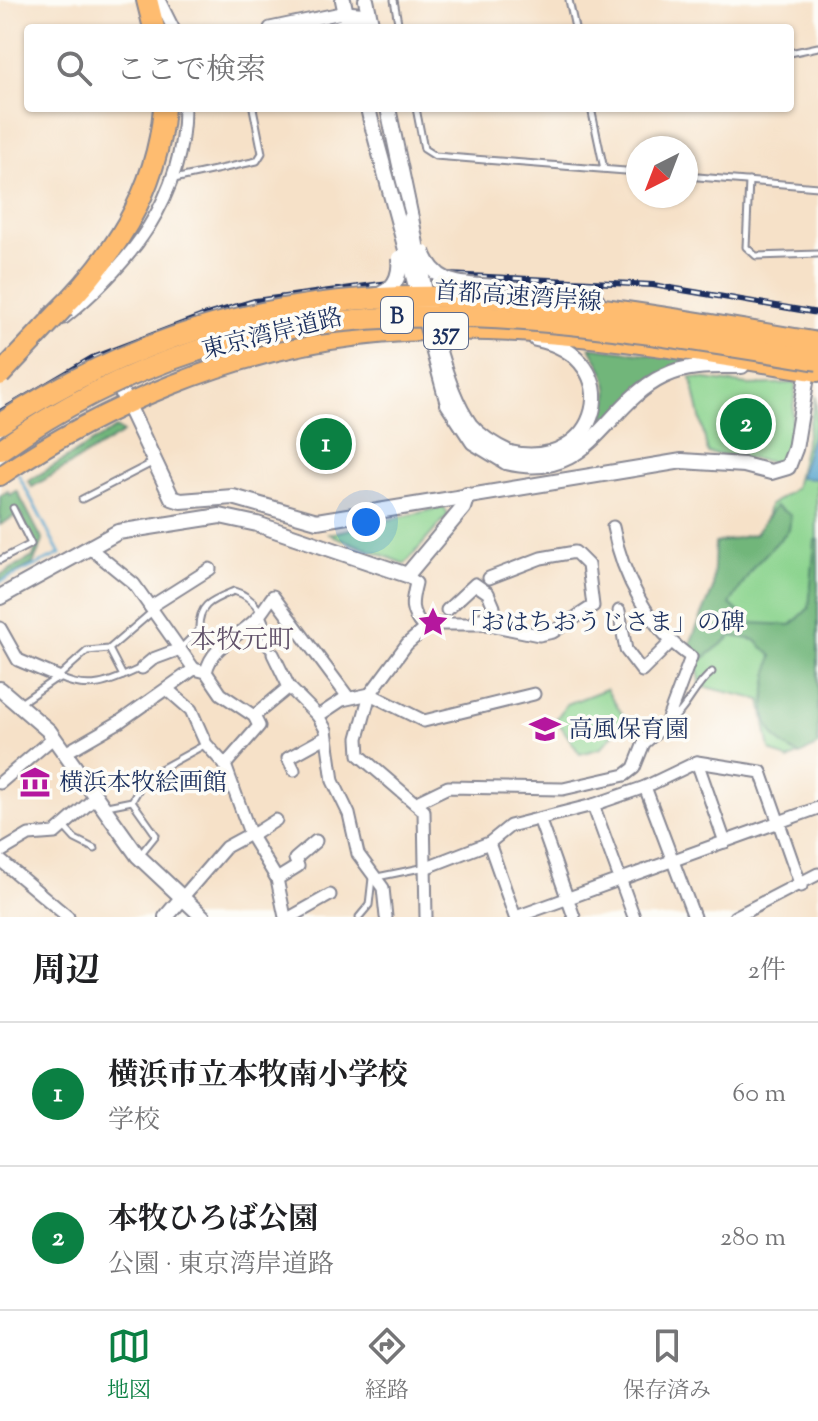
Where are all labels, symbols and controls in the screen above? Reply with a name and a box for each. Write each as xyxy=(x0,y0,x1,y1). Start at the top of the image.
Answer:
search box xyxy=(24,24,794,112)
icon: search xyxy=(52,46,96,90)
text: ここで検索 xyxy=(116,50,266,93)
north arrow xyxy=(626,136,698,208)
street label: 首都高速湾岸線 xyxy=(433,275,603,321)
road number: B xyxy=(381,297,413,333)
street label: 東京湾岸道路 xyxy=(199,301,346,369)
road number: 357 xyxy=(424,313,468,349)
pin: 2 xyxy=(720,394,772,454)
pin: 1 xyxy=(300,414,352,474)
your location xyxy=(346,502,386,542)
place icon: 「おはちおうじさま」の碑 xyxy=(416,605,450,639)
place label: 「おはちおうじさま」の碑 xyxy=(457,607,745,641)
district label: 本牧元町 xyxy=(190,623,294,660)
school or university icon: 高風保育園 xyxy=(528,712,562,746)
place label: 高風保育園 xyxy=(569,714,689,748)
museum icon: 横浜本牧絵画館 xyxy=(18,765,52,799)
place label: 横浜本牧絵画館 xyxy=(59,767,227,801)
text: 周辺 xyxy=(32,948,100,997)
text: 2件 xyxy=(748,953,786,990)
text: 横浜市立本牧南小学校 xyxy=(108,1055,408,1098)
text: 1 xyxy=(54,1076,62,1113)
text: 60 m xyxy=(732,1076,786,1113)
text: 学校 xyxy=(108,1103,160,1140)
text: 本牧ひろば公園 xyxy=(108,1199,318,1242)
text: 2 xyxy=(52,1220,64,1257)
text: 280 m xyxy=(720,1220,786,1257)
text: 公園 · 東京湾岸道路 xyxy=(108,1247,334,1284)
tab: 地図 xyxy=(107,1324,151,1408)
tab: 経路 xyxy=(365,1324,409,1408)
tab: 保存済み xyxy=(623,1324,711,1408)

